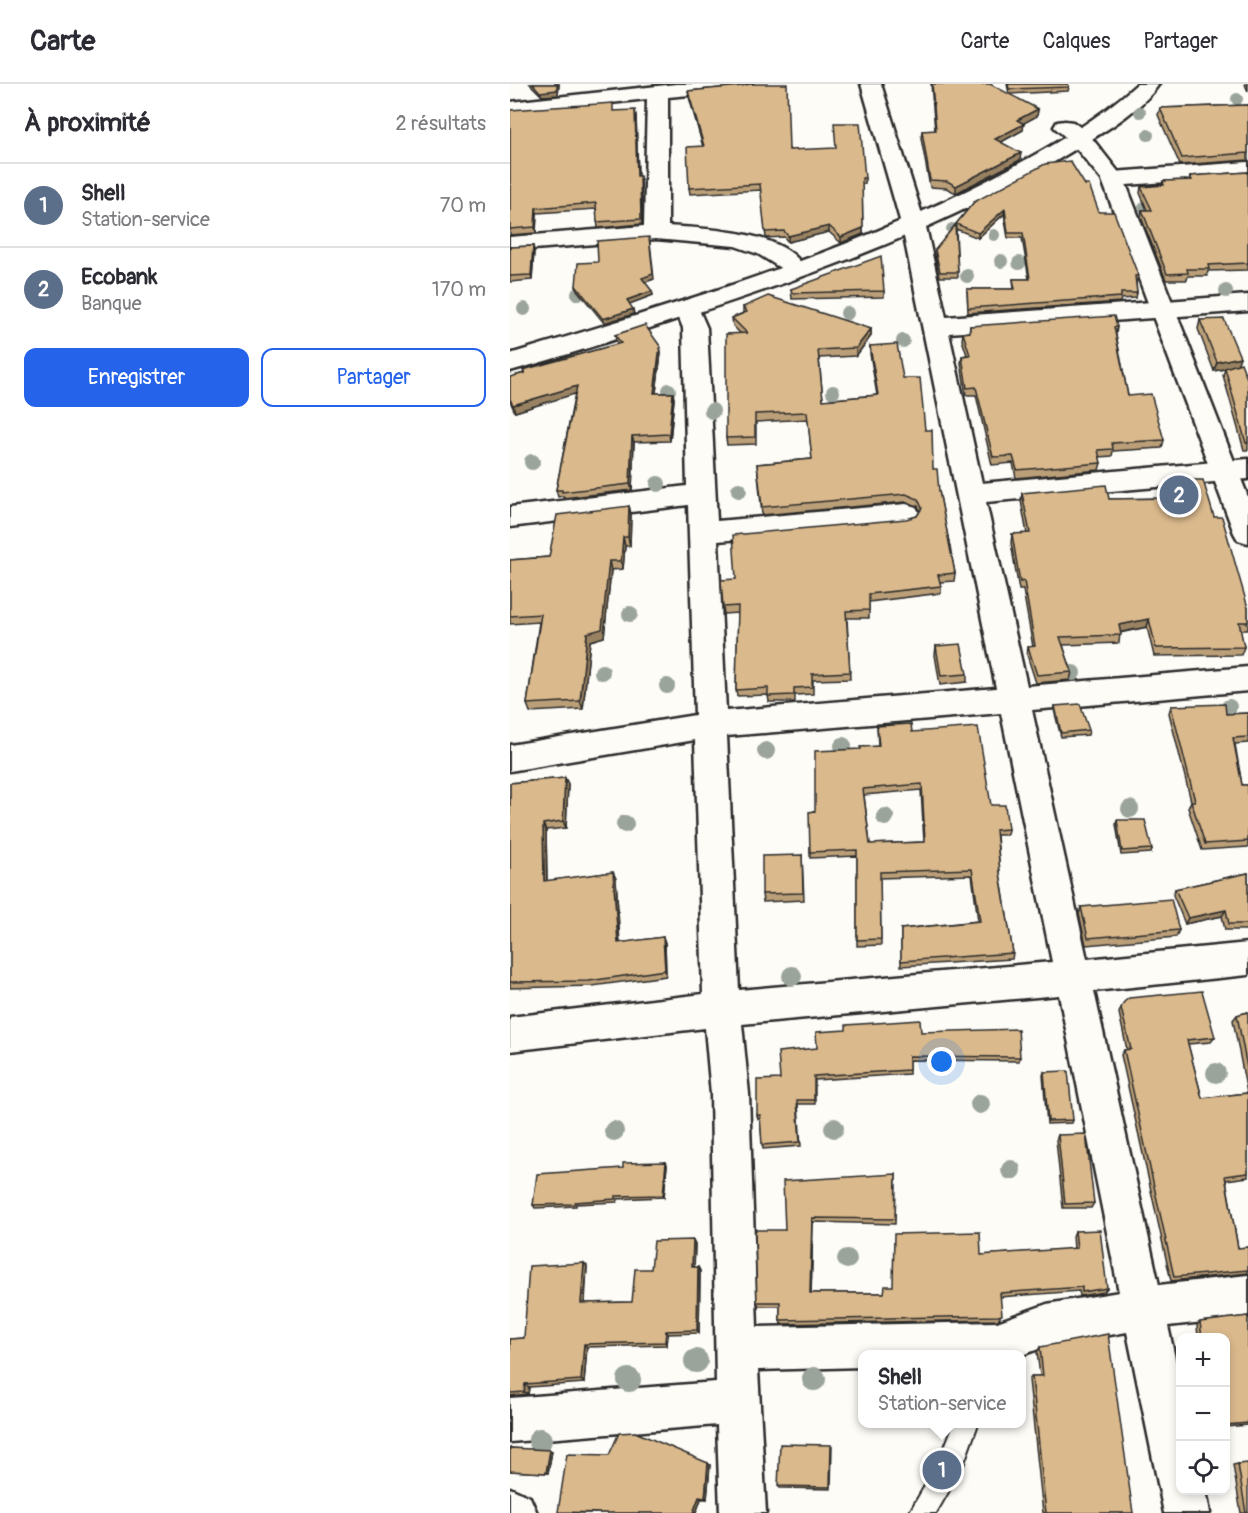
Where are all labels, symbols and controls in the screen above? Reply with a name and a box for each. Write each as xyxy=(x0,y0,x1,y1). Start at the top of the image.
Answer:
text: Carte xyxy=(30,24,95,59)
text: Carte xyxy=(960,28,1009,55)
text: Calques xyxy=(1042,28,1110,55)
text: Partager xyxy=(1143,28,1218,55)
text: À proximité xyxy=(24,107,151,139)
text: 2 résultats xyxy=(396,111,486,136)
text: Shell xyxy=(81,179,125,207)
text: 1 xyxy=(40,193,47,218)
text: 70 m xyxy=(440,193,486,218)
text: Station-service xyxy=(81,207,210,232)
text: Ecobank xyxy=(81,263,157,291)
text: 2 xyxy=(38,277,49,302)
text: 170 m xyxy=(432,277,486,302)
text: Banque xyxy=(81,291,142,316)
button: Enregistrer xyxy=(24,348,249,407)
button: Partager xyxy=(261,348,486,407)
pin: 2 xyxy=(1160,472,1198,518)
your location xyxy=(927,1047,956,1076)
map controls xyxy=(1176,1333,1230,1495)
button: + xyxy=(1176,1333,1230,1387)
popup xyxy=(858,1350,1026,1428)
text: Shell xyxy=(878,1363,922,1391)
button: − xyxy=(1176,1387,1230,1441)
text: Station-service xyxy=(878,1391,1006,1416)
button: locate xyxy=(1176,1441,1230,1495)
pin: 1 xyxy=(922,1448,962,1492)

